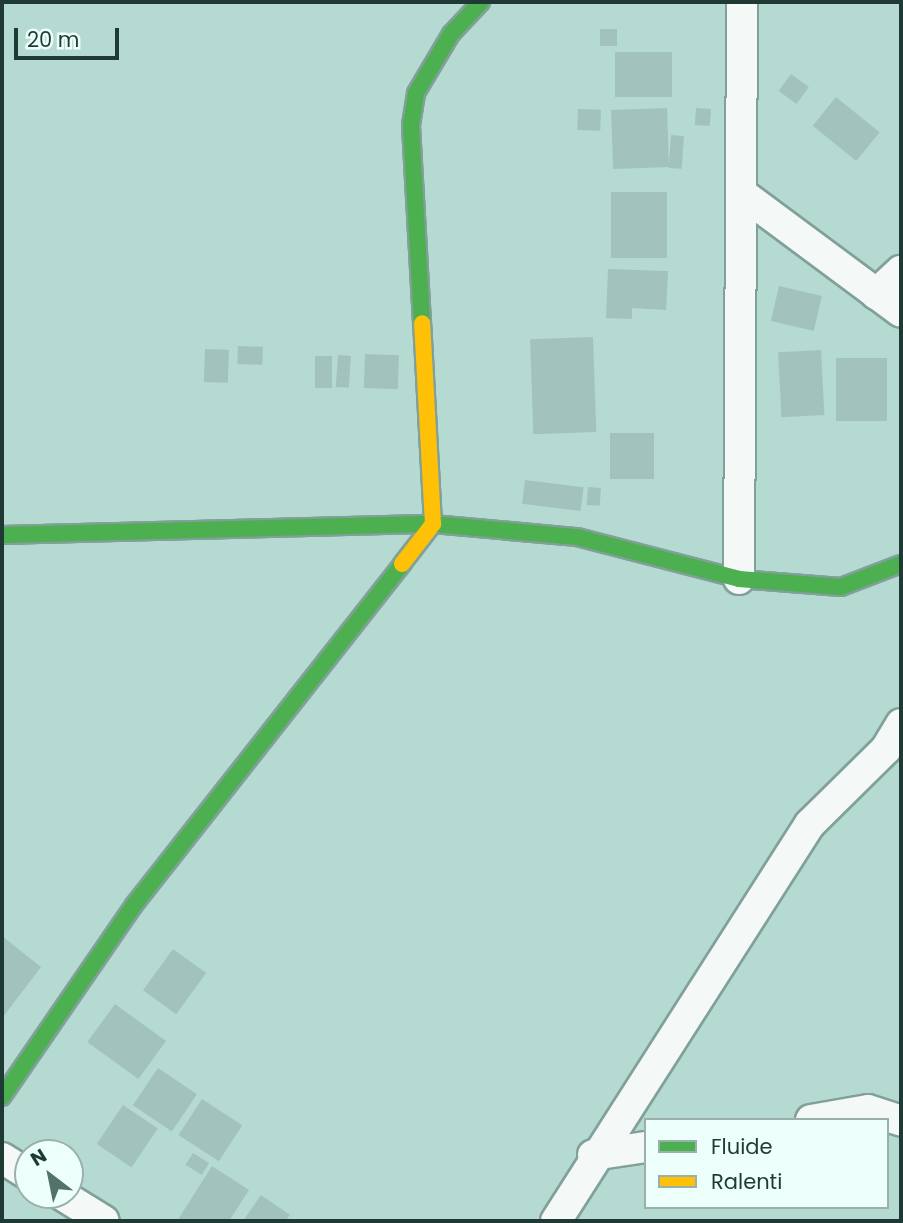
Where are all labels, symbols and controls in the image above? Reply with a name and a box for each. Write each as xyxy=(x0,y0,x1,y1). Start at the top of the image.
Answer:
scale bar xyxy=(18,14,122,58)
text: 20 m xyxy=(27,25,80,54)
legend xyxy=(644,1118,889,1209)
text: Fluide xyxy=(711,1132,773,1161)
north arrow xyxy=(14,1139,84,1209)
text: N xyxy=(25,1142,52,1173)
text: Ralenti xyxy=(711,1167,782,1196)

